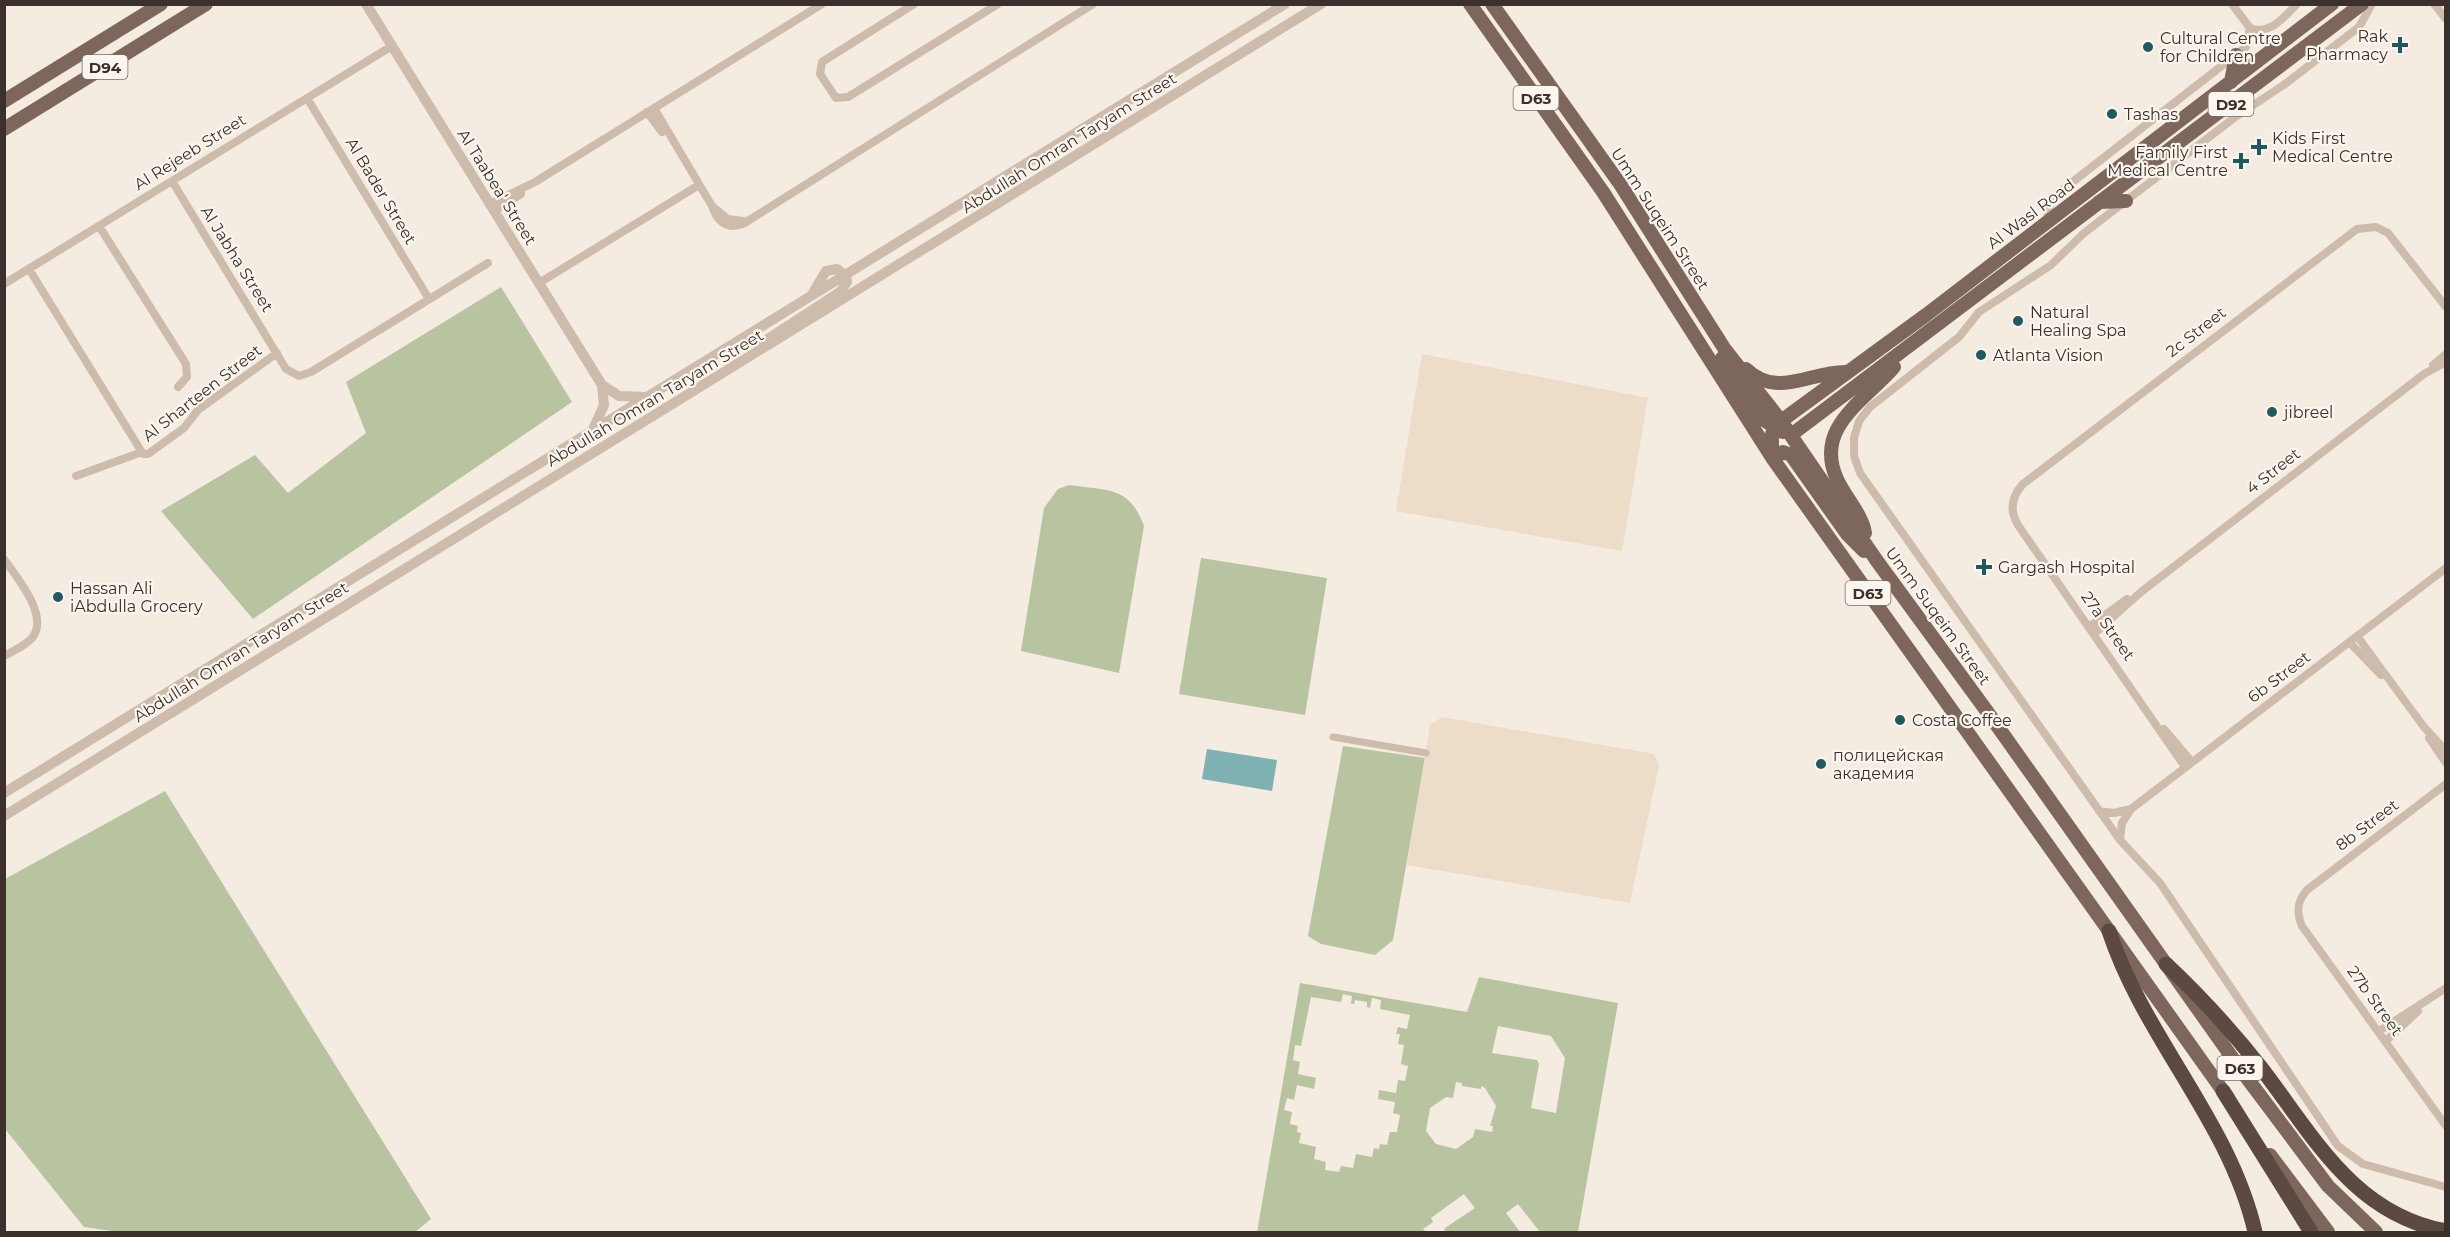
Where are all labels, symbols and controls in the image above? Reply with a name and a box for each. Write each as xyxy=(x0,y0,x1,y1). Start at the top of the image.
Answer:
place label: Rak Pharmacy xyxy=(2306,27,2388,64)
place label: Cultural Centre for Children xyxy=(2160,29,2281,66)
marker: Rak Pharmacy xyxy=(2393,38,2407,52)
marker: Cultural Centre for Children xyxy=(2141,40,2155,54)
road number: D94 xyxy=(82,55,128,79)
street label: Abdullah Omran Taryam Street xyxy=(958,69,1180,217)
road number: D63 xyxy=(1514,86,1558,110)
road number: D92 xyxy=(2208,92,2254,116)
place label: Tashas xyxy=(2124,105,2178,124)
marker: Tashas xyxy=(2105,107,2119,121)
street label: Al Rejeeb Street xyxy=(131,110,250,194)
street label: Al Taabea' Street xyxy=(454,126,541,249)
place label: Kids First Medical Centre xyxy=(2272,129,2393,166)
street label: Al Bader Street xyxy=(342,134,421,248)
marker: Kids First Medical Centre xyxy=(2250,138,2268,156)
place label: Family First Medical Centre xyxy=(2107,143,2228,180)
street label: Umm Suqeim Street xyxy=(1607,144,1713,294)
marker: Family First Medical Centre xyxy=(2232,152,2250,170)
street label: Al Wasl Road xyxy=(1984,175,2078,253)
street label: Al Jabha Street xyxy=(197,203,277,316)
place label: Natural Healing Spa xyxy=(2030,303,2127,340)
street label: 2c Street xyxy=(2162,303,2230,361)
marker: Natural Healing Spa xyxy=(2011,314,2025,328)
street label: Abdullah Omran Taryam Street xyxy=(543,325,767,470)
street label: Al Sharteen Street xyxy=(139,340,266,445)
place label: Atlanta Vision xyxy=(1993,346,2103,365)
marker: Atlanta Vision xyxy=(1974,348,1988,362)
place label: jibreel xyxy=(2282,403,2333,422)
marker: jibreel xyxy=(2265,405,2279,419)
street label: 4 Street xyxy=(2242,444,2304,498)
street label: Umm Suqeim Street xyxy=(1882,543,1995,689)
marker: Gargash Hospital xyxy=(1975,558,1993,576)
place label: Gargash Hospital xyxy=(1998,558,2135,577)
street label: Abdullah Omran Taryam Street xyxy=(130,578,352,726)
place label: Hassan Ali iAbdulla Grocery xyxy=(70,579,203,616)
road number: D63 xyxy=(1846,581,1890,605)
street label: 27a Street xyxy=(2077,588,2139,665)
marker: Hassan Ali iAbdulla Grocery xyxy=(51,590,65,604)
street label: 6b Street xyxy=(2244,647,2314,707)
place label: Costa Coffee xyxy=(1912,711,2012,730)
marker: Costa Coffee xyxy=(1893,713,1907,727)
place label: полицейская академия xyxy=(1833,746,1944,783)
marker: полицейская академия xyxy=(1814,757,1828,771)
street label: 8b Street xyxy=(2332,795,2403,855)
street label: 27b Street xyxy=(2343,962,2407,1040)
road number: D63 xyxy=(2218,1056,2262,1080)

